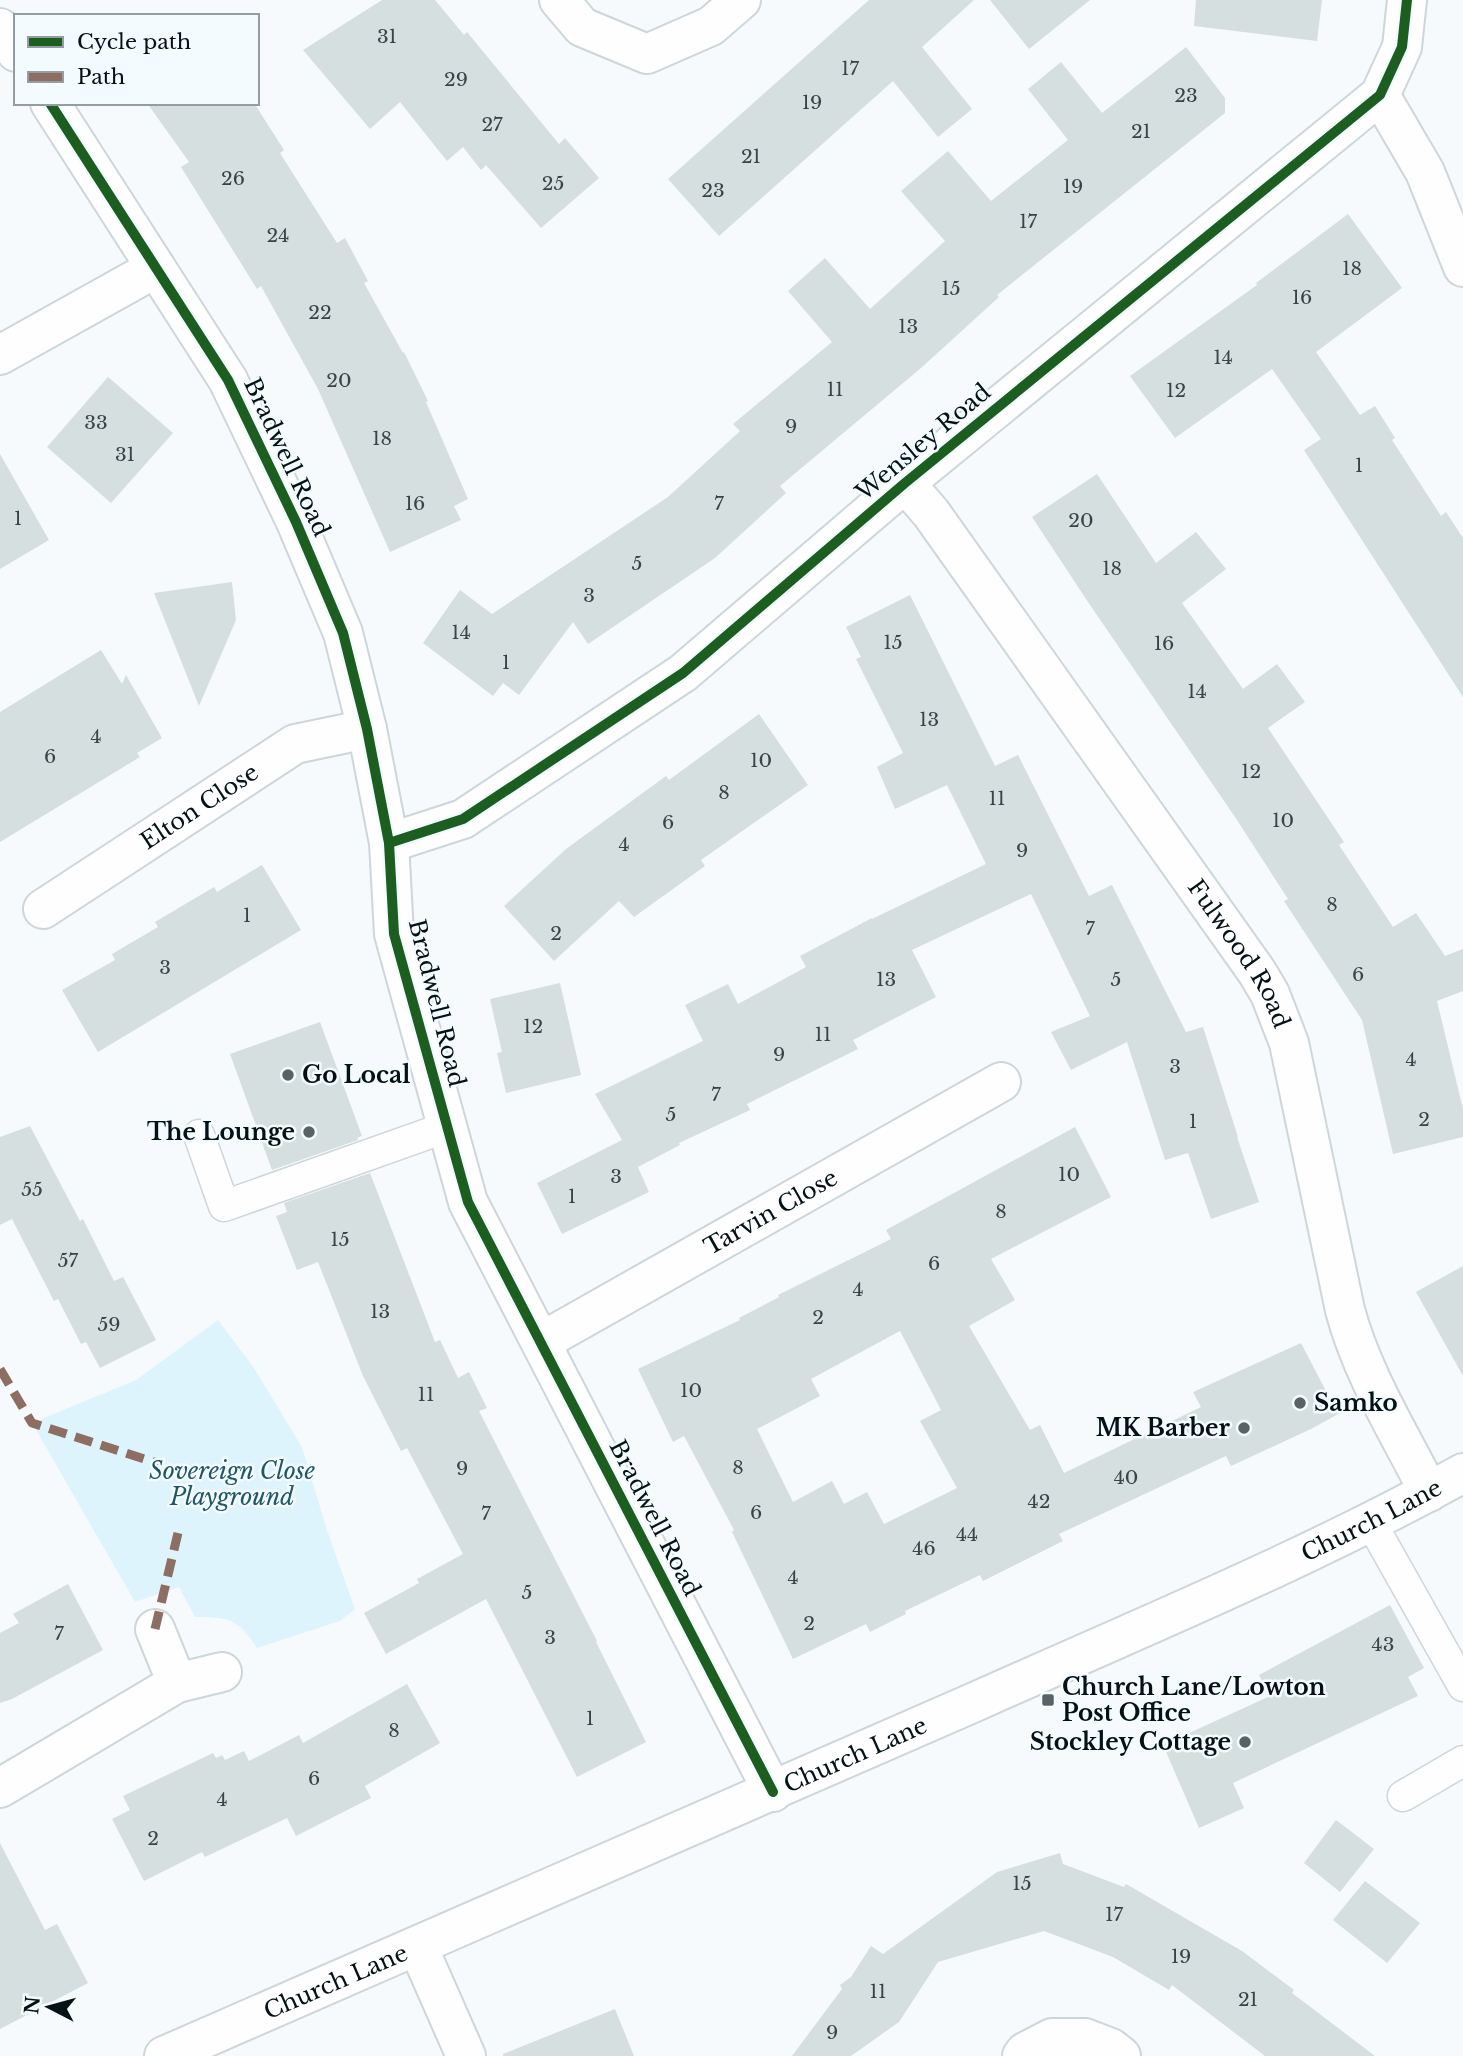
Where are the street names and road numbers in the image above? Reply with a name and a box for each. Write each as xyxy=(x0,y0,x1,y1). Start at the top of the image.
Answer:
street label: Bradwell Road xyxy=(238,373,336,541)
street label: Wensley Road xyxy=(849,378,996,507)
street label: Elton Close xyxy=(135,758,264,855)
street label: Fulwood Road xyxy=(1182,874,1296,1032)
street label: Bradwell Road xyxy=(403,916,471,1090)
street label: Tarvin Close xyxy=(699,1163,842,1261)
street label: Bradwell Road xyxy=(604,1435,706,1601)
street label: Church Lane xyxy=(1297,1473,1447,1568)
street label: Church Lane xyxy=(779,1711,931,1799)
street label: Church Lane xyxy=(260,1939,412,2025)

